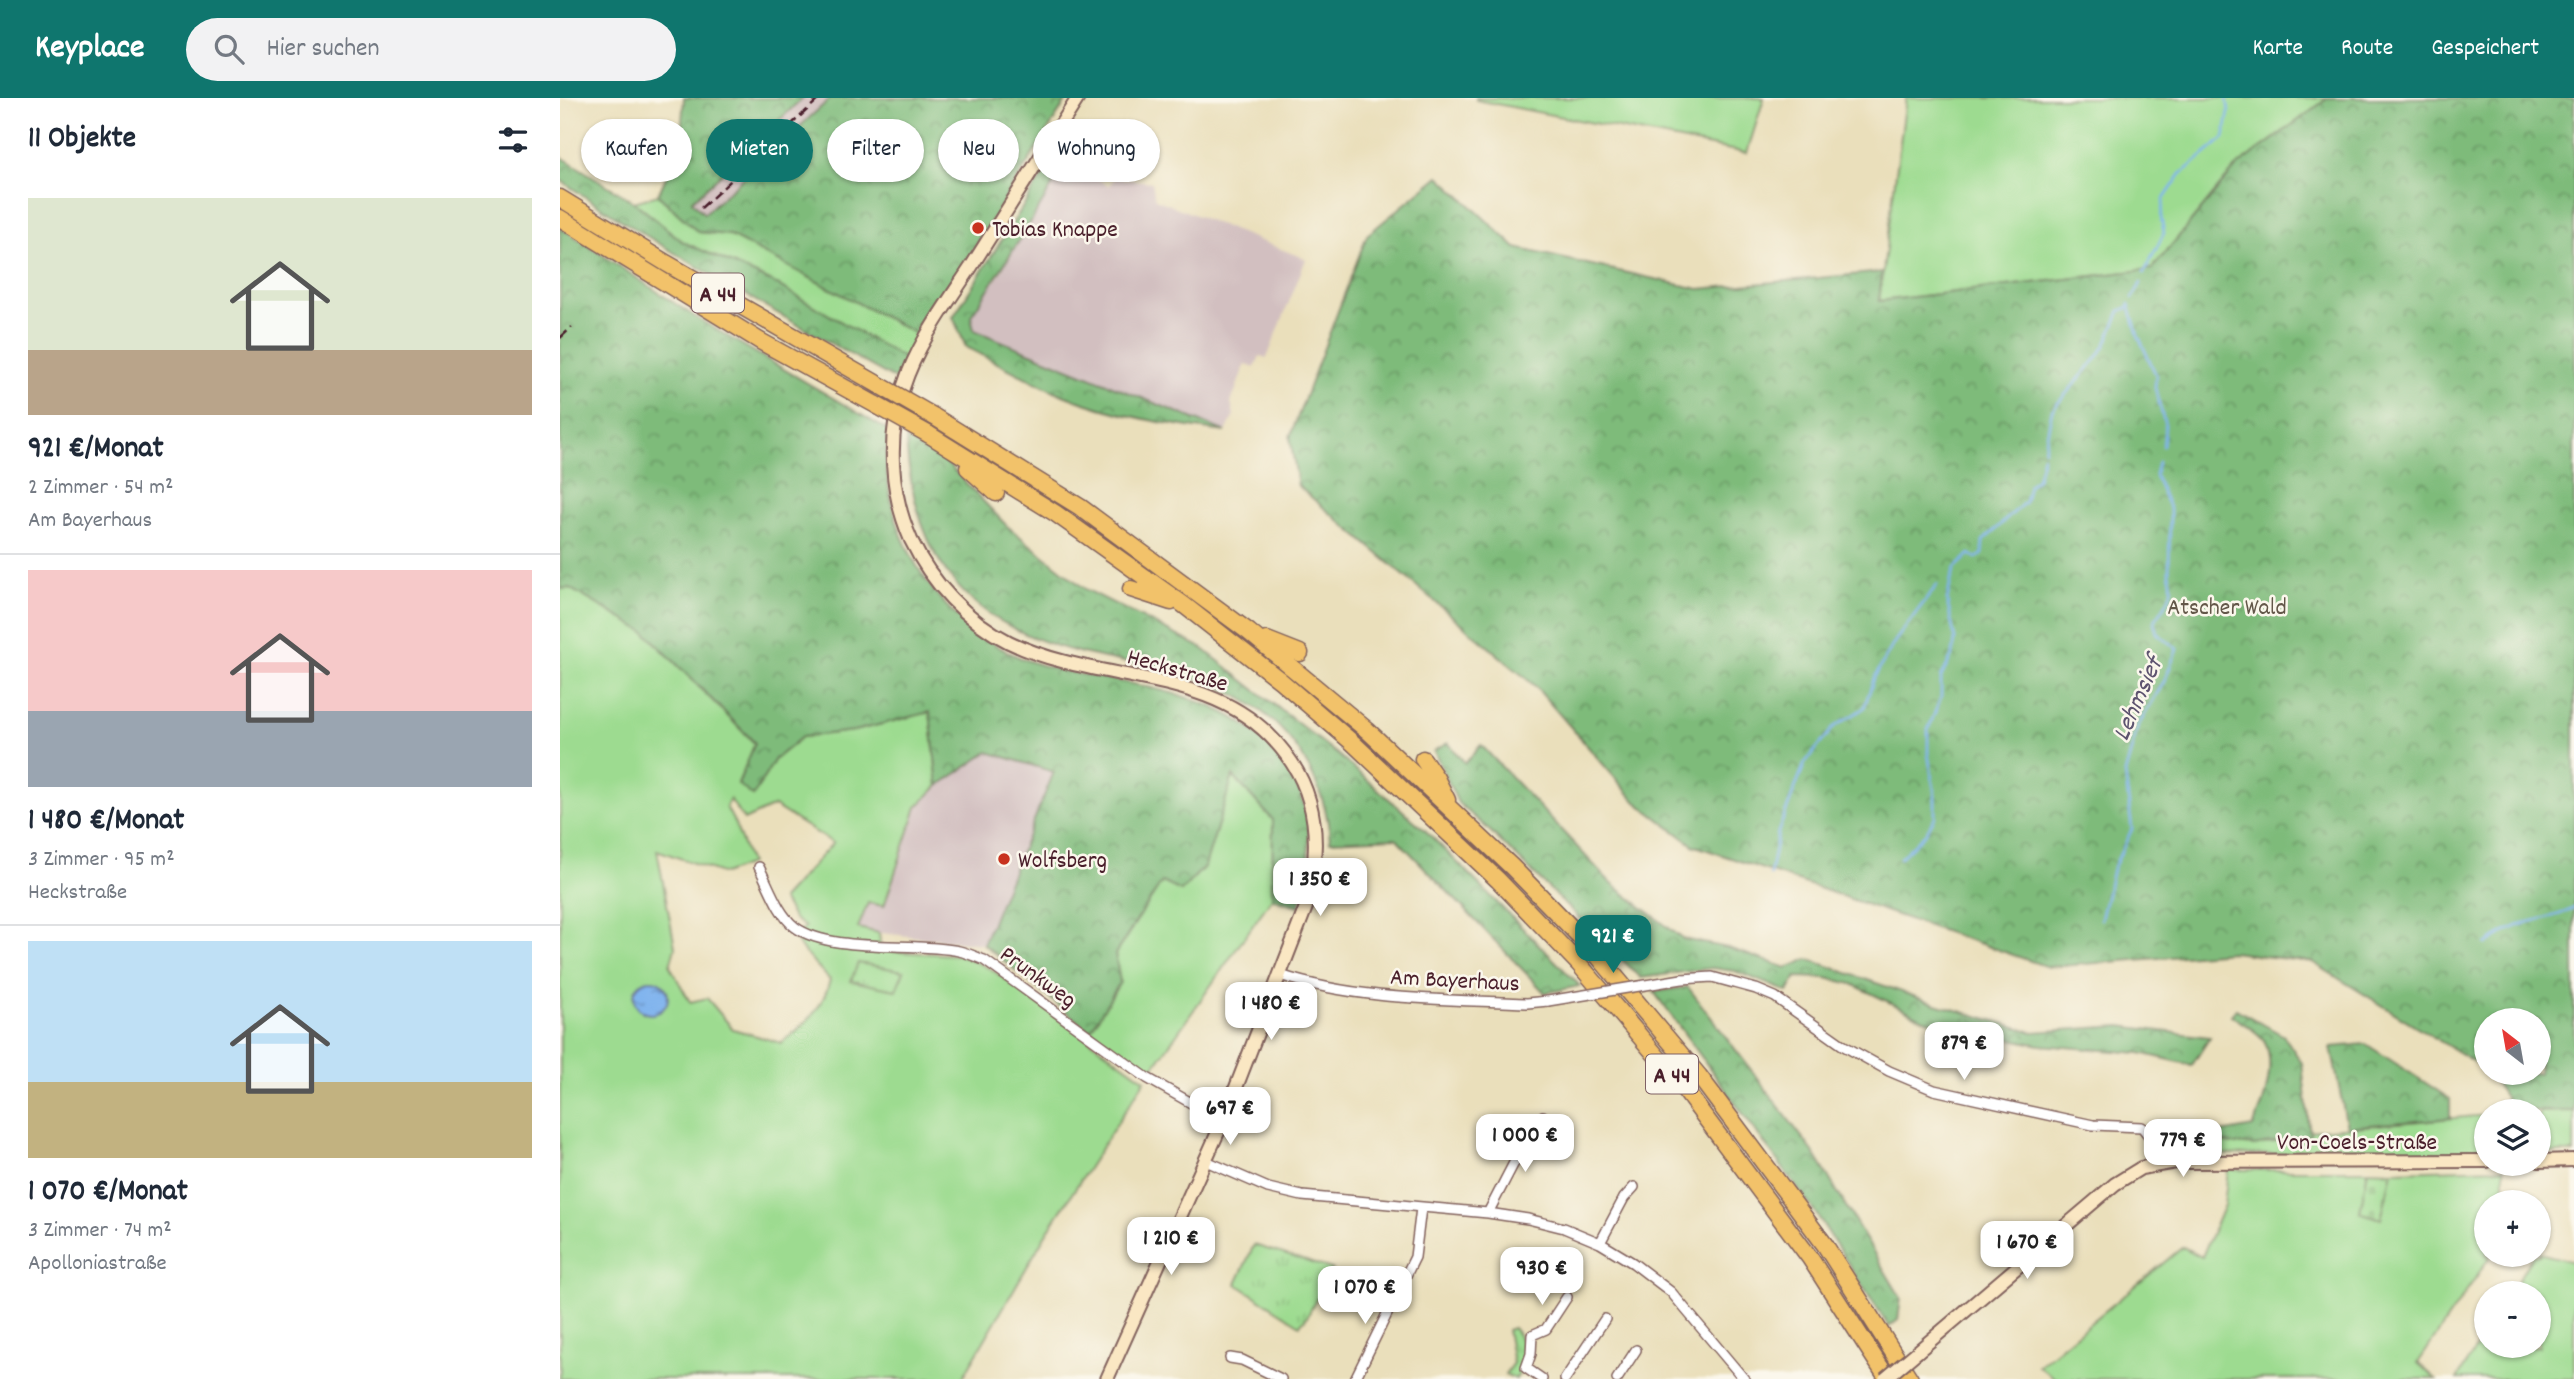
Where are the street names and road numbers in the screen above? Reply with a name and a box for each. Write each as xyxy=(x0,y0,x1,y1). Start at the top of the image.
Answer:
road number: A 44 xyxy=(692,274,744,312)
street label: Heckstraße xyxy=(1123,641,1232,702)
street label: Prunkweg xyxy=(992,939,1083,1018)
street label: Am Bayerhaus xyxy=(1389,962,1520,1002)
road number: A 44 xyxy=(1646,1054,1698,1093)
street label: Von-Coels-Straße xyxy=(2277,1127,2437,1161)

